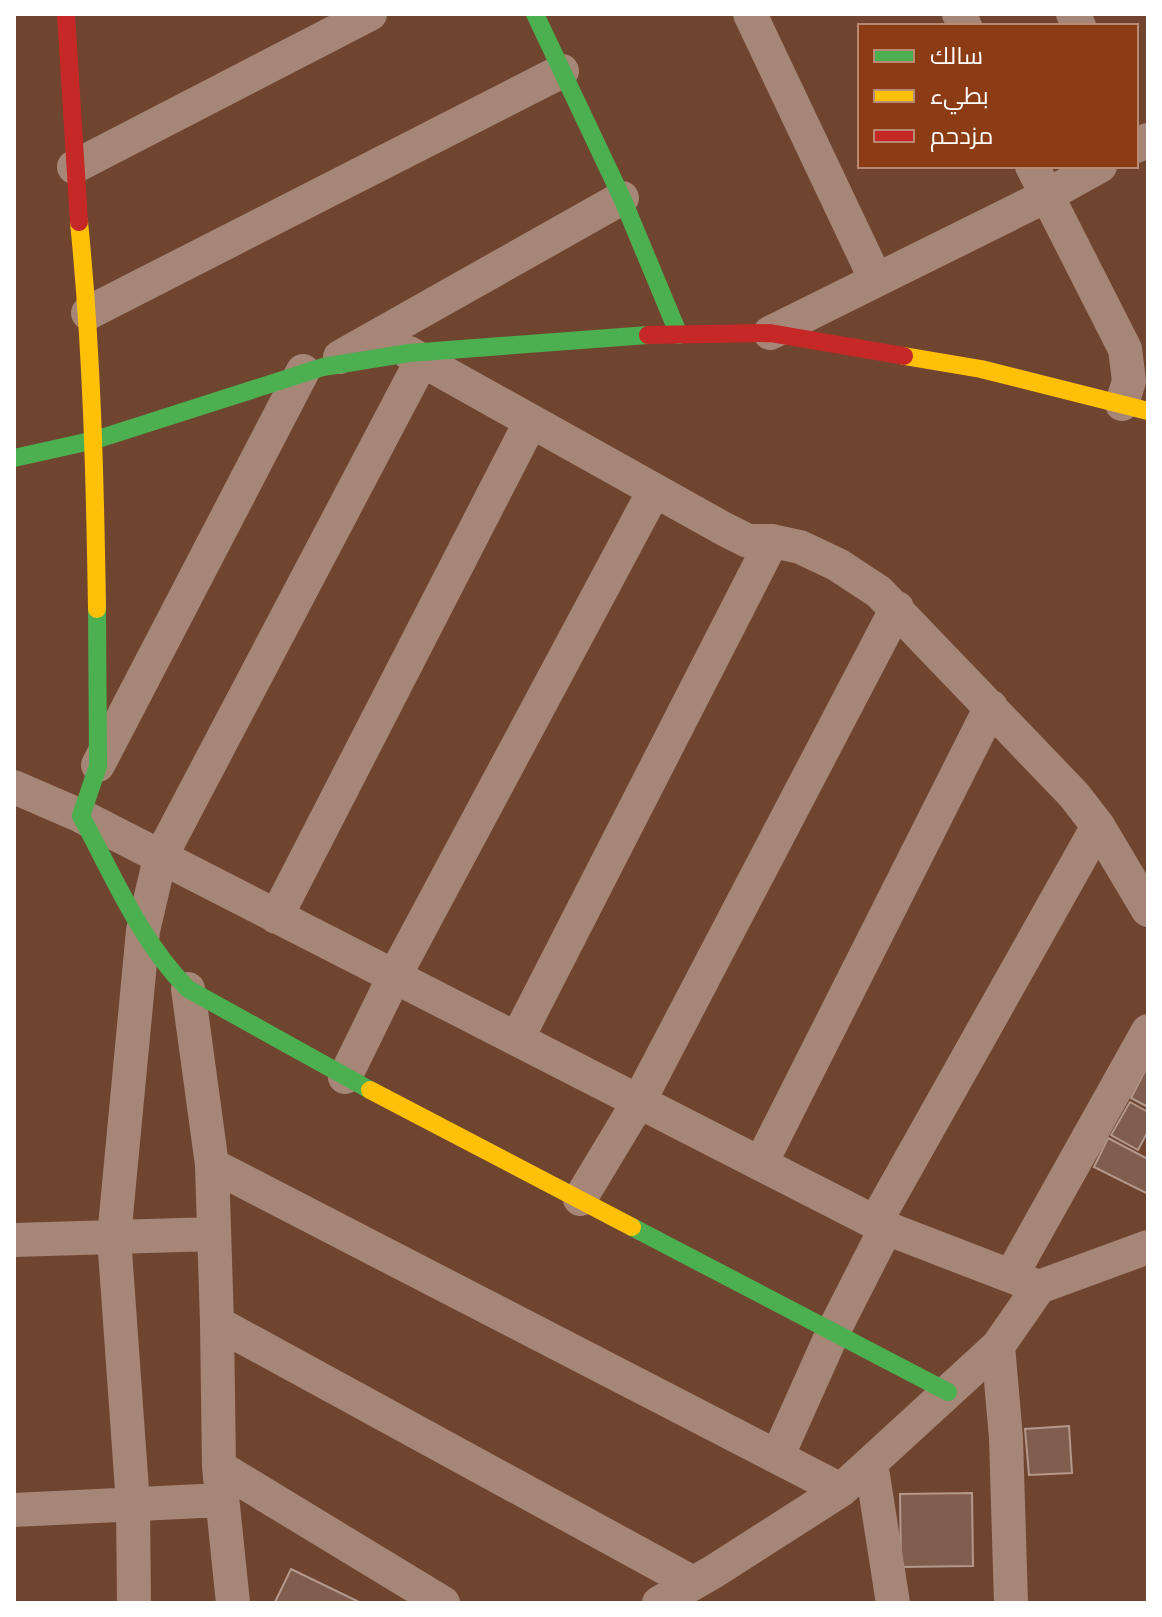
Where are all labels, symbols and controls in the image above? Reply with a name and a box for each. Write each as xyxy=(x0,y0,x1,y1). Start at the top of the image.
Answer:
legend xyxy=(858,24,1138,168)
text: سالك xyxy=(930,42,983,69)
text: بطيء xyxy=(930,82,989,115)
text: مزدحم xyxy=(930,122,993,152)

